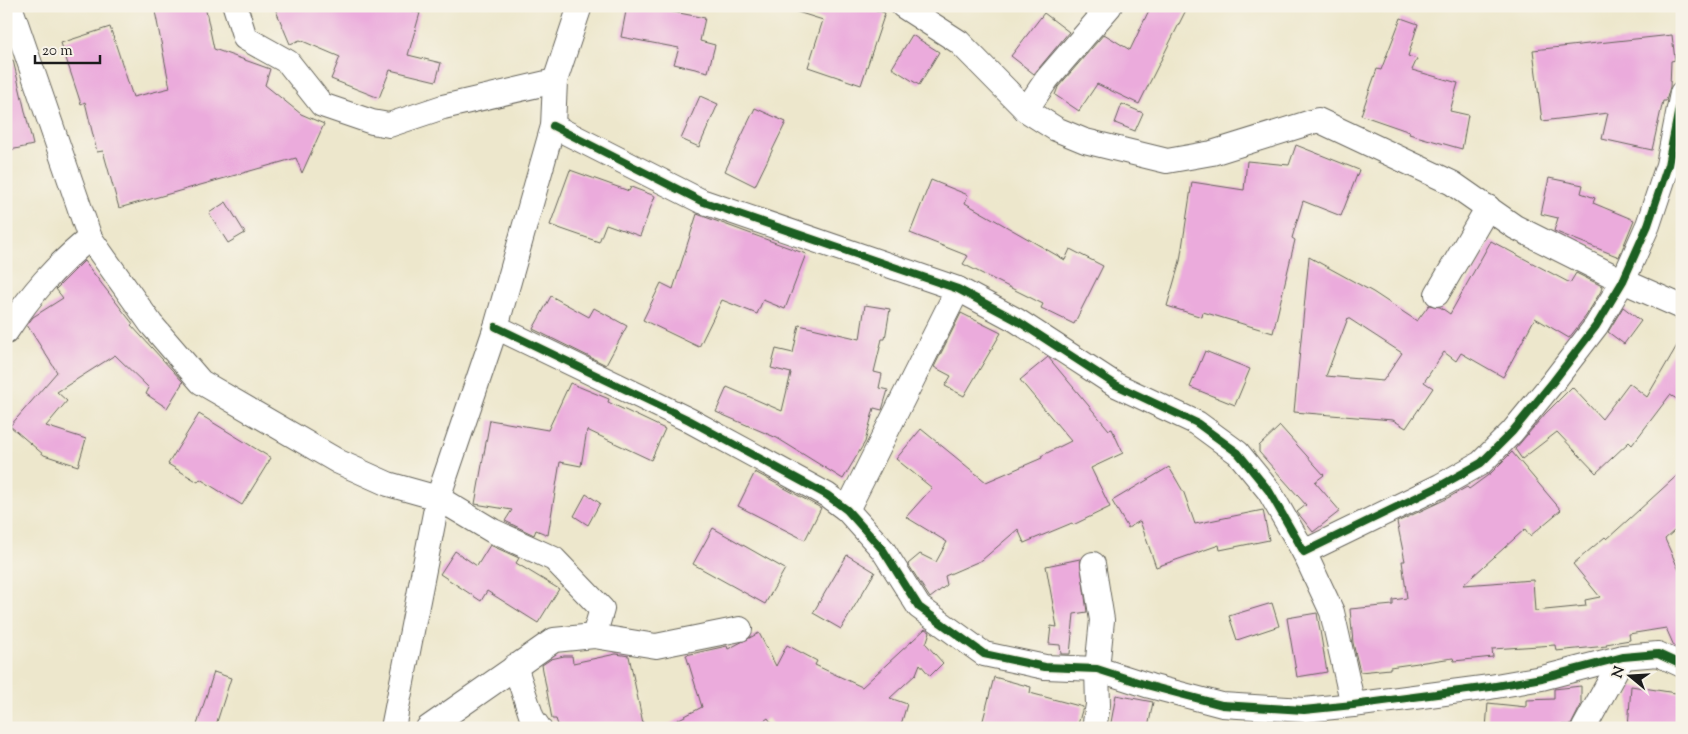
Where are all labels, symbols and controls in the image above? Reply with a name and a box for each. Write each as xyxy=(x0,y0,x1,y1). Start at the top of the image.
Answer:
scale bar xyxy=(35,32,100,64)
text: 20 m xyxy=(42,41,73,62)
north arrow xyxy=(1606,652,1656,702)
text: N xyxy=(1608,664,1631,681)

